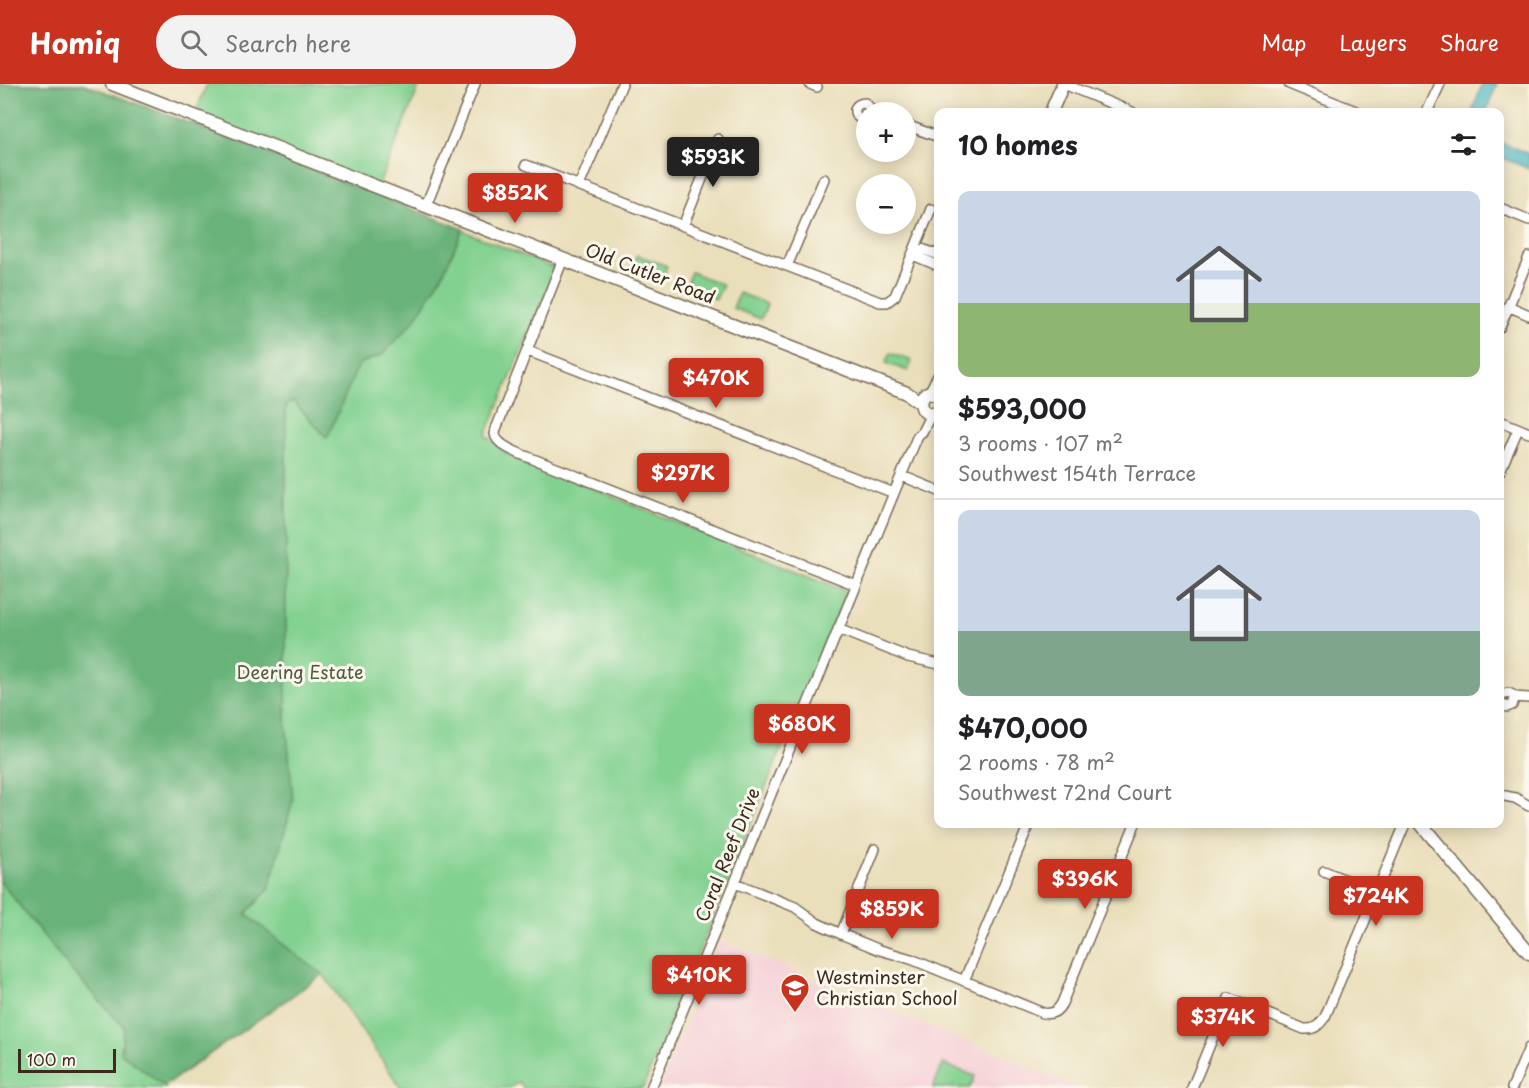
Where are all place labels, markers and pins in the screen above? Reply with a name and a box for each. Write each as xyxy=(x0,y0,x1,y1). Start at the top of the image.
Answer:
pin: $593K xyxy=(671,137,755,188)
pin: $852K xyxy=(473,173,557,224)
pin: $470K xyxy=(674,358,758,409)
pin: $297K xyxy=(641,453,725,504)
pin: $680K xyxy=(760,704,844,755)
pin: $396K xyxy=(1043,859,1127,910)
pin: $724K xyxy=(1334,876,1418,927)
pin: $859K xyxy=(850,889,934,940)
pin: $410K xyxy=(657,955,741,1006)
place label: Westminster Christian School xyxy=(816,963,958,1011)
school or university icon: Westminster Christian School xyxy=(779,972,811,1014)
pin: $374K xyxy=(1181,997,1265,1048)

